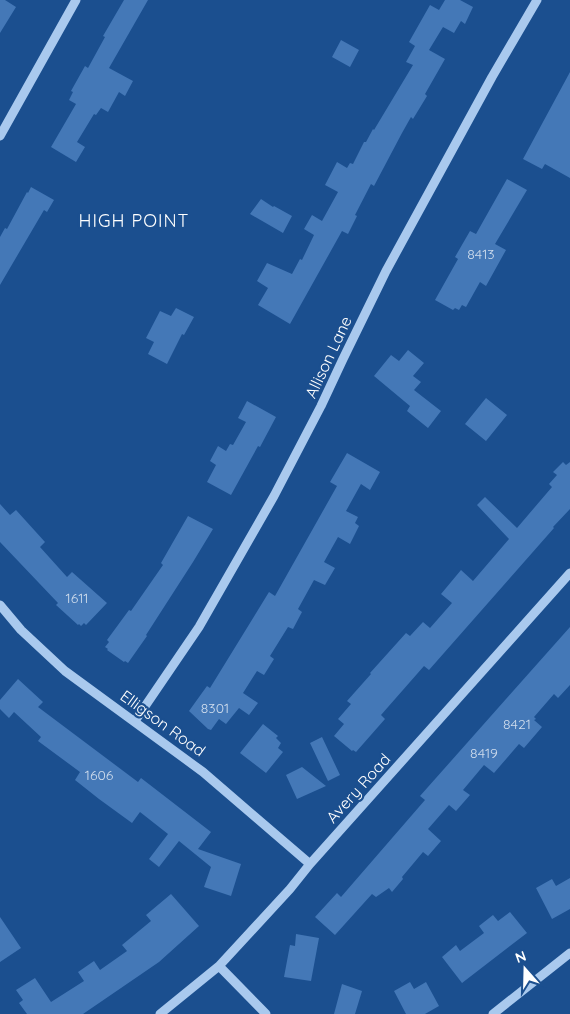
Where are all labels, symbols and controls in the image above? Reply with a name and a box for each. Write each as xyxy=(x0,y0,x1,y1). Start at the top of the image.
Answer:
district label: HIGH POINT xyxy=(79,209,189,232)
house number: 8413 xyxy=(467,245,495,263)
street label: Allison Lane xyxy=(300,313,356,401)
house number: 1611 xyxy=(65,589,89,607)
street label: Elligson Road xyxy=(117,685,209,761)
house number: 8301 xyxy=(201,699,229,717)
house number: 8421 xyxy=(503,715,531,733)
house number: 8419 xyxy=(470,744,498,762)
street label: Avery Road xyxy=(322,749,394,827)
house number: 1606 xyxy=(85,766,114,784)
north arrow xyxy=(500,944,550,994)
text: N xyxy=(513,947,528,967)

